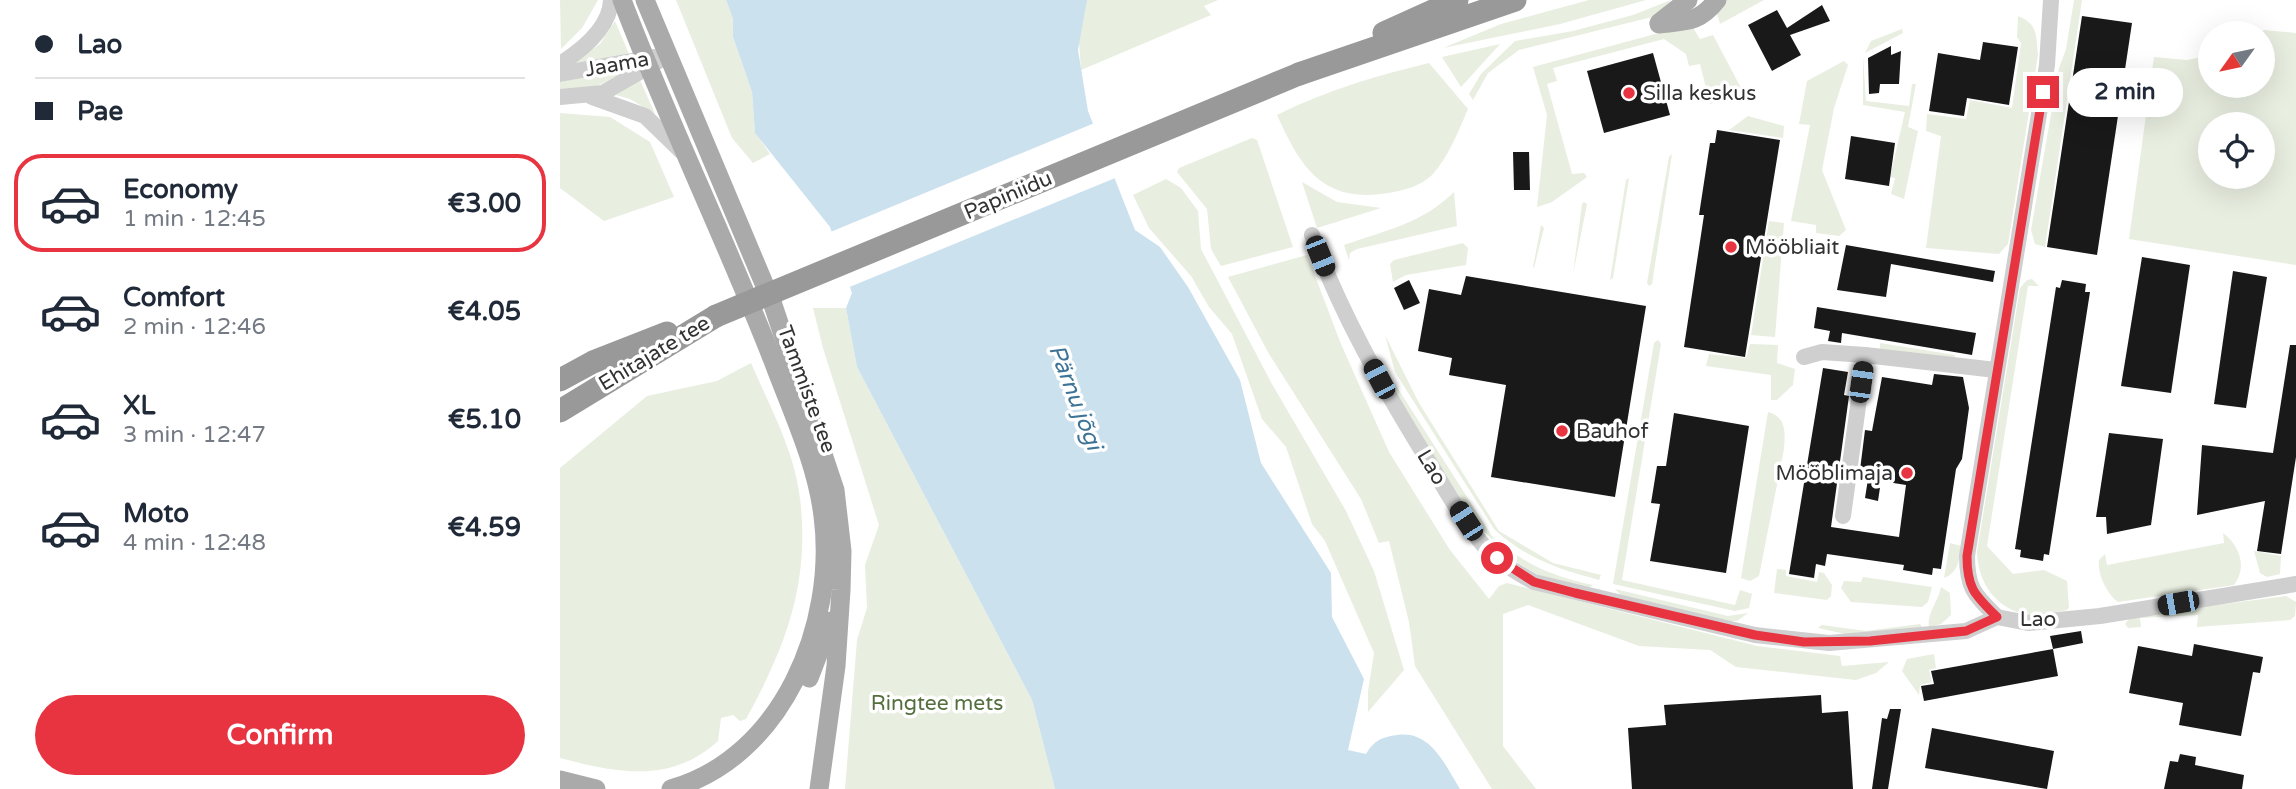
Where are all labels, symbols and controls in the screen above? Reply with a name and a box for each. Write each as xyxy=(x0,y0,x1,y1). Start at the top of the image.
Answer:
north arrow xyxy=(2198,21,2275,98)
map controls xyxy=(2198,21,2275,189)
text: Lao xyxy=(77,29,122,60)
street label: Jaama xyxy=(583,47,651,82)
callout: 2 min xyxy=(2068,68,2183,116)
route end xyxy=(2027,76,2059,108)
text: 2 min xyxy=(2094,78,2156,106)
place label: Silla keskus xyxy=(1643,81,1756,106)
marker: Silla keskus xyxy=(1621,85,1637,101)
text: Pae xyxy=(77,96,123,127)
button: locate xyxy=(2198,112,2275,189)
street label: Papiniidu xyxy=(960,166,1056,225)
icon: car xyxy=(39,172,102,235)
text: Economy xyxy=(123,174,238,205)
text: €3.00 xyxy=(448,188,521,219)
text: 1 min · 12:45 xyxy=(123,205,266,233)
car xyxy=(1303,233,1338,279)
place label: Mööbliait xyxy=(1745,235,1839,260)
marker: Mööbliait xyxy=(1723,239,1739,255)
icon: car xyxy=(39,280,102,343)
text: Comfort xyxy=(123,282,225,313)
text: €4.05 xyxy=(448,296,521,327)
street label: Ehitajate tee xyxy=(594,310,714,396)
text: 2 min · 12:46 xyxy=(123,313,266,341)
street label: Tammiste tee xyxy=(772,322,841,456)
water label: Pärnu jõgi xyxy=(1042,341,1109,457)
car xyxy=(1360,356,1399,402)
car xyxy=(1848,360,1875,404)
icon: car xyxy=(39,388,102,451)
text: XL xyxy=(123,390,155,421)
text: €5.10 xyxy=(448,404,521,435)
place label: Bauhof xyxy=(1576,419,1649,444)
text: 3 min · 12:47 xyxy=(123,421,266,449)
marker: Bauhof xyxy=(1554,423,1570,439)
street label: Lao xyxy=(1411,445,1452,489)
place label: Mööblimaja xyxy=(1776,461,1893,486)
marker: Mööblimaja xyxy=(1899,465,1915,481)
icon: car xyxy=(39,496,102,559)
text: Moto xyxy=(123,498,189,529)
car xyxy=(1446,498,1487,544)
text: €4.59 xyxy=(448,512,521,543)
text: 4 min · 12:48 xyxy=(123,529,266,557)
route start xyxy=(1481,542,1513,574)
car xyxy=(2156,589,2201,617)
street label: Lao xyxy=(2020,607,2056,632)
park label: Ringtee mets xyxy=(871,691,1003,716)
button: Confirm xyxy=(35,695,525,775)

